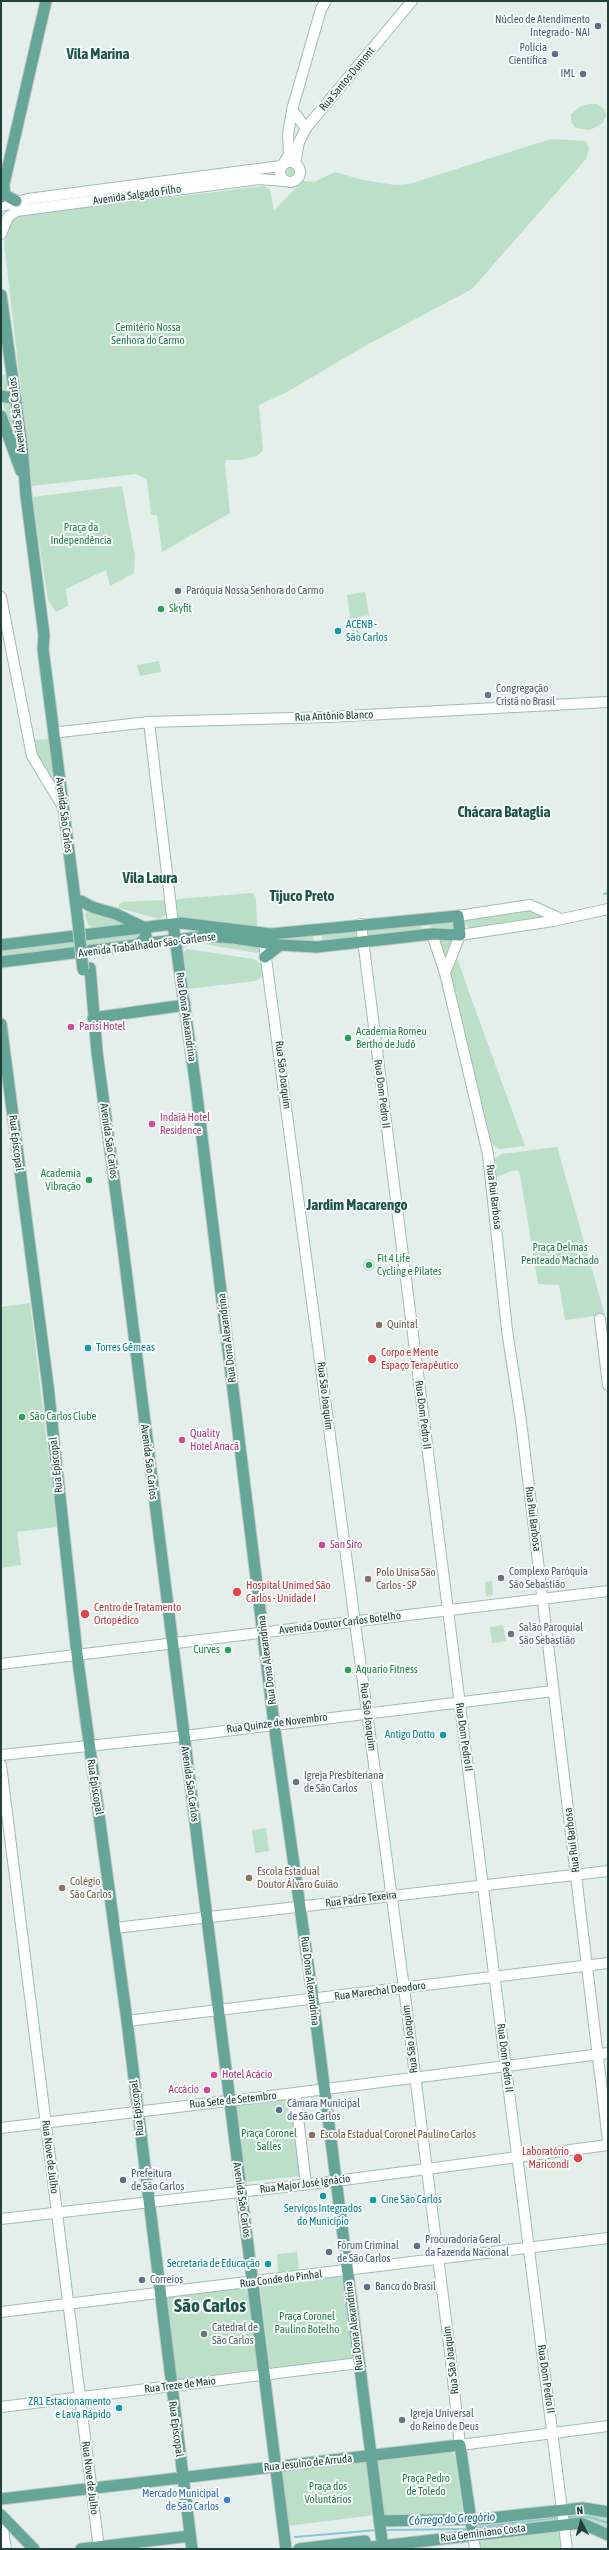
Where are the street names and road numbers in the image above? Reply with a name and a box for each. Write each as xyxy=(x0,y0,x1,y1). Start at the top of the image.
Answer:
street label: Rua Santos Dumont xyxy=(316,44,378,114)
street label: Avenida Salgado Filho xyxy=(92,182,182,208)
street label: Avenida São Carlos xyxy=(6,376,28,454)
street label: Rua Antônio Blanco xyxy=(294,708,374,724)
street label: Avenida São Carlos xyxy=(53,776,75,854)
street label: Avenida Trabalhador São-Carlense xyxy=(77,930,217,960)
street label: Rua Dona Alexandrina xyxy=(173,971,199,1063)
street label: Rua São Joaquim xyxy=(272,1040,294,1110)
street label: Rua Dom Pedro II xyxy=(371,1059,393,1129)
street label: Avenida São Carlos xyxy=(97,1102,121,1180)
street label: Rua Episcopal xyxy=(6,1114,26,1172)
street label: Rua Rui Barbosa xyxy=(483,1164,505,1230)
street label: Rua Dona Alexandrina xyxy=(215,1292,239,1384)
street label: Rua São Joaquim xyxy=(314,1361,336,1431)
street label: Rua Dom Pedro II xyxy=(412,1380,434,1450)
street label: Avenida São Carlos xyxy=(138,1423,160,1501)
street label: Rua Episcopal xyxy=(46,1436,66,1494)
street label: Rua Rui Barbosa xyxy=(522,1486,544,1552)
street label: Avenida Doutor Carlos Botelho xyxy=(278,1609,402,1637)
street label: Rua Dona Alexandrina xyxy=(255,1614,279,1706)
street label: Rua São Joaquim xyxy=(357,1682,379,1752)
street label: Rua Dom Pedro II xyxy=(453,1702,475,1772)
street label: Rua Quinze de Novembro xyxy=(226,1710,328,1736)
street label: Avenida São Carlos xyxy=(178,1745,202,1823)
street label: Rua Episcopal xyxy=(84,1758,106,1816)
street label: Rua Rui Barbosa xyxy=(561,1807,583,1873)
street label: Rua Padre Texeira xyxy=(325,1888,397,1910)
street label: Rua Dona Alexandrina xyxy=(298,1935,322,2027)
street label: Rua Marechal Deodoro xyxy=(333,1979,427,2003)
street label: Rua São Joaquim xyxy=(399,2004,421,2074)
street label: Rua Dom Pedro II xyxy=(494,2023,516,2093)
street label: Rua Episcopal xyxy=(127,2079,147,2137)
street label: Rua Sete de Setembro xyxy=(189,2089,277,2111)
street label: Rua Nove de Julho xyxy=(39,2120,61,2194)
street label: Avenida São Carlos xyxy=(230,2161,254,2239)
street label: Rua Major José Ignácio xyxy=(259,2172,351,2196)
street label: Rua Conde do Pinhal xyxy=(239,2267,323,2291)
street label: Rua Dona Alexandrina xyxy=(342,2280,366,2372)
street label: Rua São Joaquim xyxy=(440,2325,462,2395)
street label: Rua Dom Pedro II xyxy=(535,2344,557,2414)
street label: Rua Treze de Maio xyxy=(143,2374,217,2396)
street label: Rua Episcopal xyxy=(166,2400,186,2458)
street label: Rua Nove de Julho xyxy=(79,2441,101,2515)
street label: Rua Jesuíno de Arruda xyxy=(263,2452,353,2474)
street label: Rua Geminiano Costa xyxy=(440,2521,526,2545)

